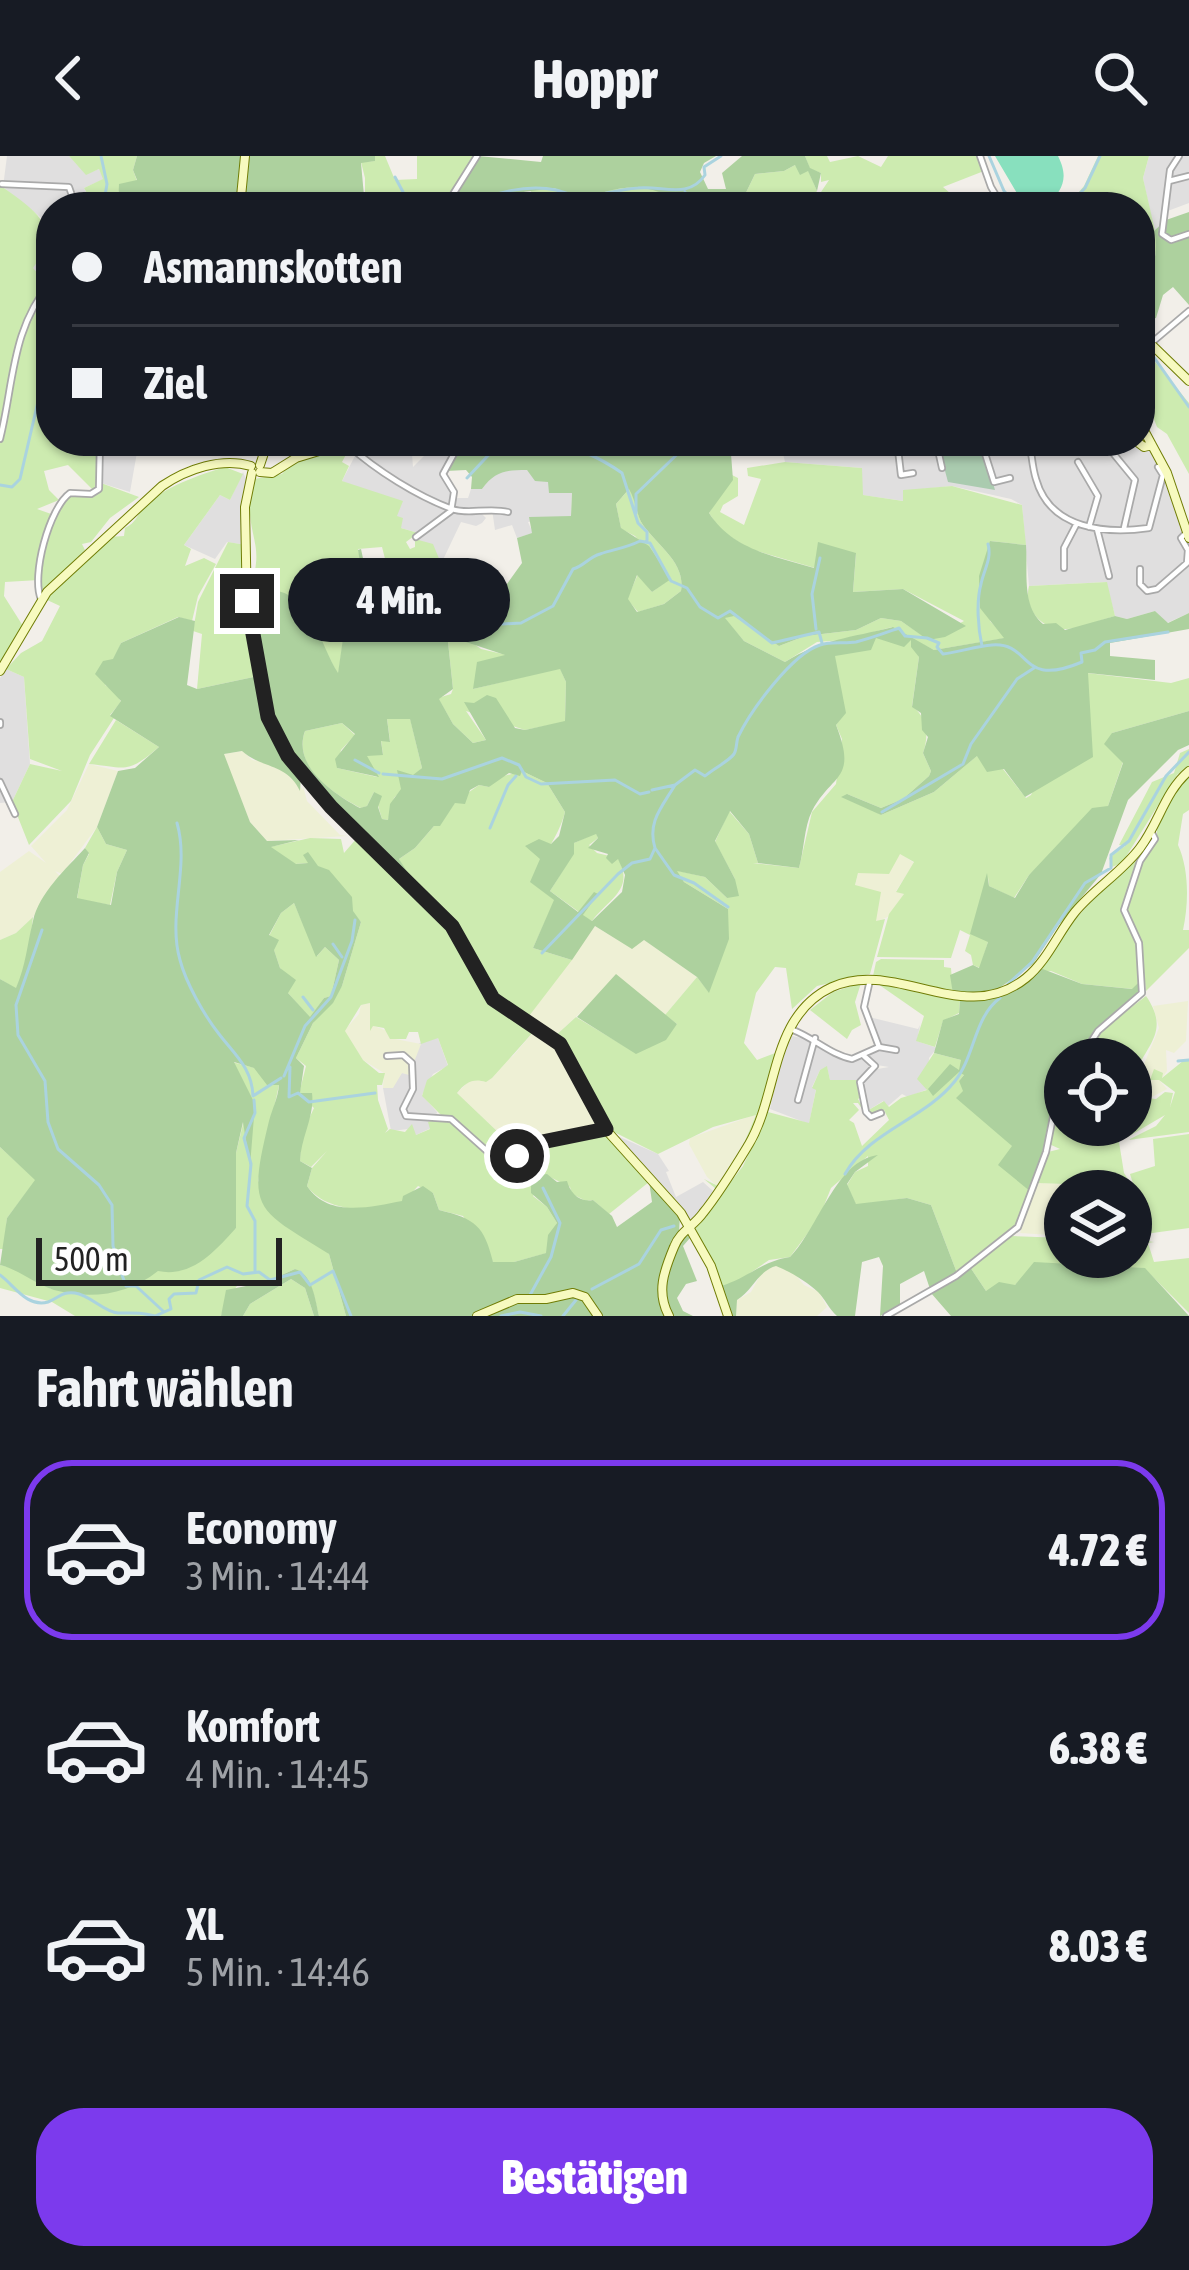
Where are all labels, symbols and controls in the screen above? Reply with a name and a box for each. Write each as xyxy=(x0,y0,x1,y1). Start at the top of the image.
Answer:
icon: back xyxy=(36,45,102,111)
icon: search xyxy=(1087,45,1153,111)
text: Hoppr xyxy=(533,48,656,109)
text: Asmannskotten xyxy=(144,241,403,293)
text: Ziel xyxy=(144,357,207,409)
callout: 4 Min. xyxy=(289,559,511,643)
route end xyxy=(220,574,274,628)
text: 4 Min. xyxy=(357,578,441,622)
map controls xyxy=(1044,1038,1152,1278)
button: locate xyxy=(1044,1038,1152,1146)
route start xyxy=(490,1129,544,1183)
button: layers xyxy=(1044,1170,1152,1278)
scale bar xyxy=(36,1232,282,1285)
text: 500 m xyxy=(54,1240,129,1278)
text: Fahrt wählen xyxy=(36,1357,294,1418)
icon: car xyxy=(42,1496,150,1604)
text: Economy xyxy=(186,1502,337,1554)
text: 4.72 € xyxy=(1049,1524,1147,1576)
text: 3 Min. · 14:44 xyxy=(186,1554,370,1598)
icon: car xyxy=(42,1694,150,1802)
text: Komfort xyxy=(186,1700,320,1752)
text: 6.38 € xyxy=(1049,1722,1147,1774)
text: 4 Min. · 14:45 xyxy=(186,1752,370,1796)
icon: car xyxy=(42,1892,150,2000)
text: XL xyxy=(186,1898,224,1950)
text: 8.03 € xyxy=(1049,1920,1147,1972)
text: 5 Min. · 14:46 xyxy=(186,1950,370,1994)
button: Bestätigen xyxy=(36,2108,1153,2246)

